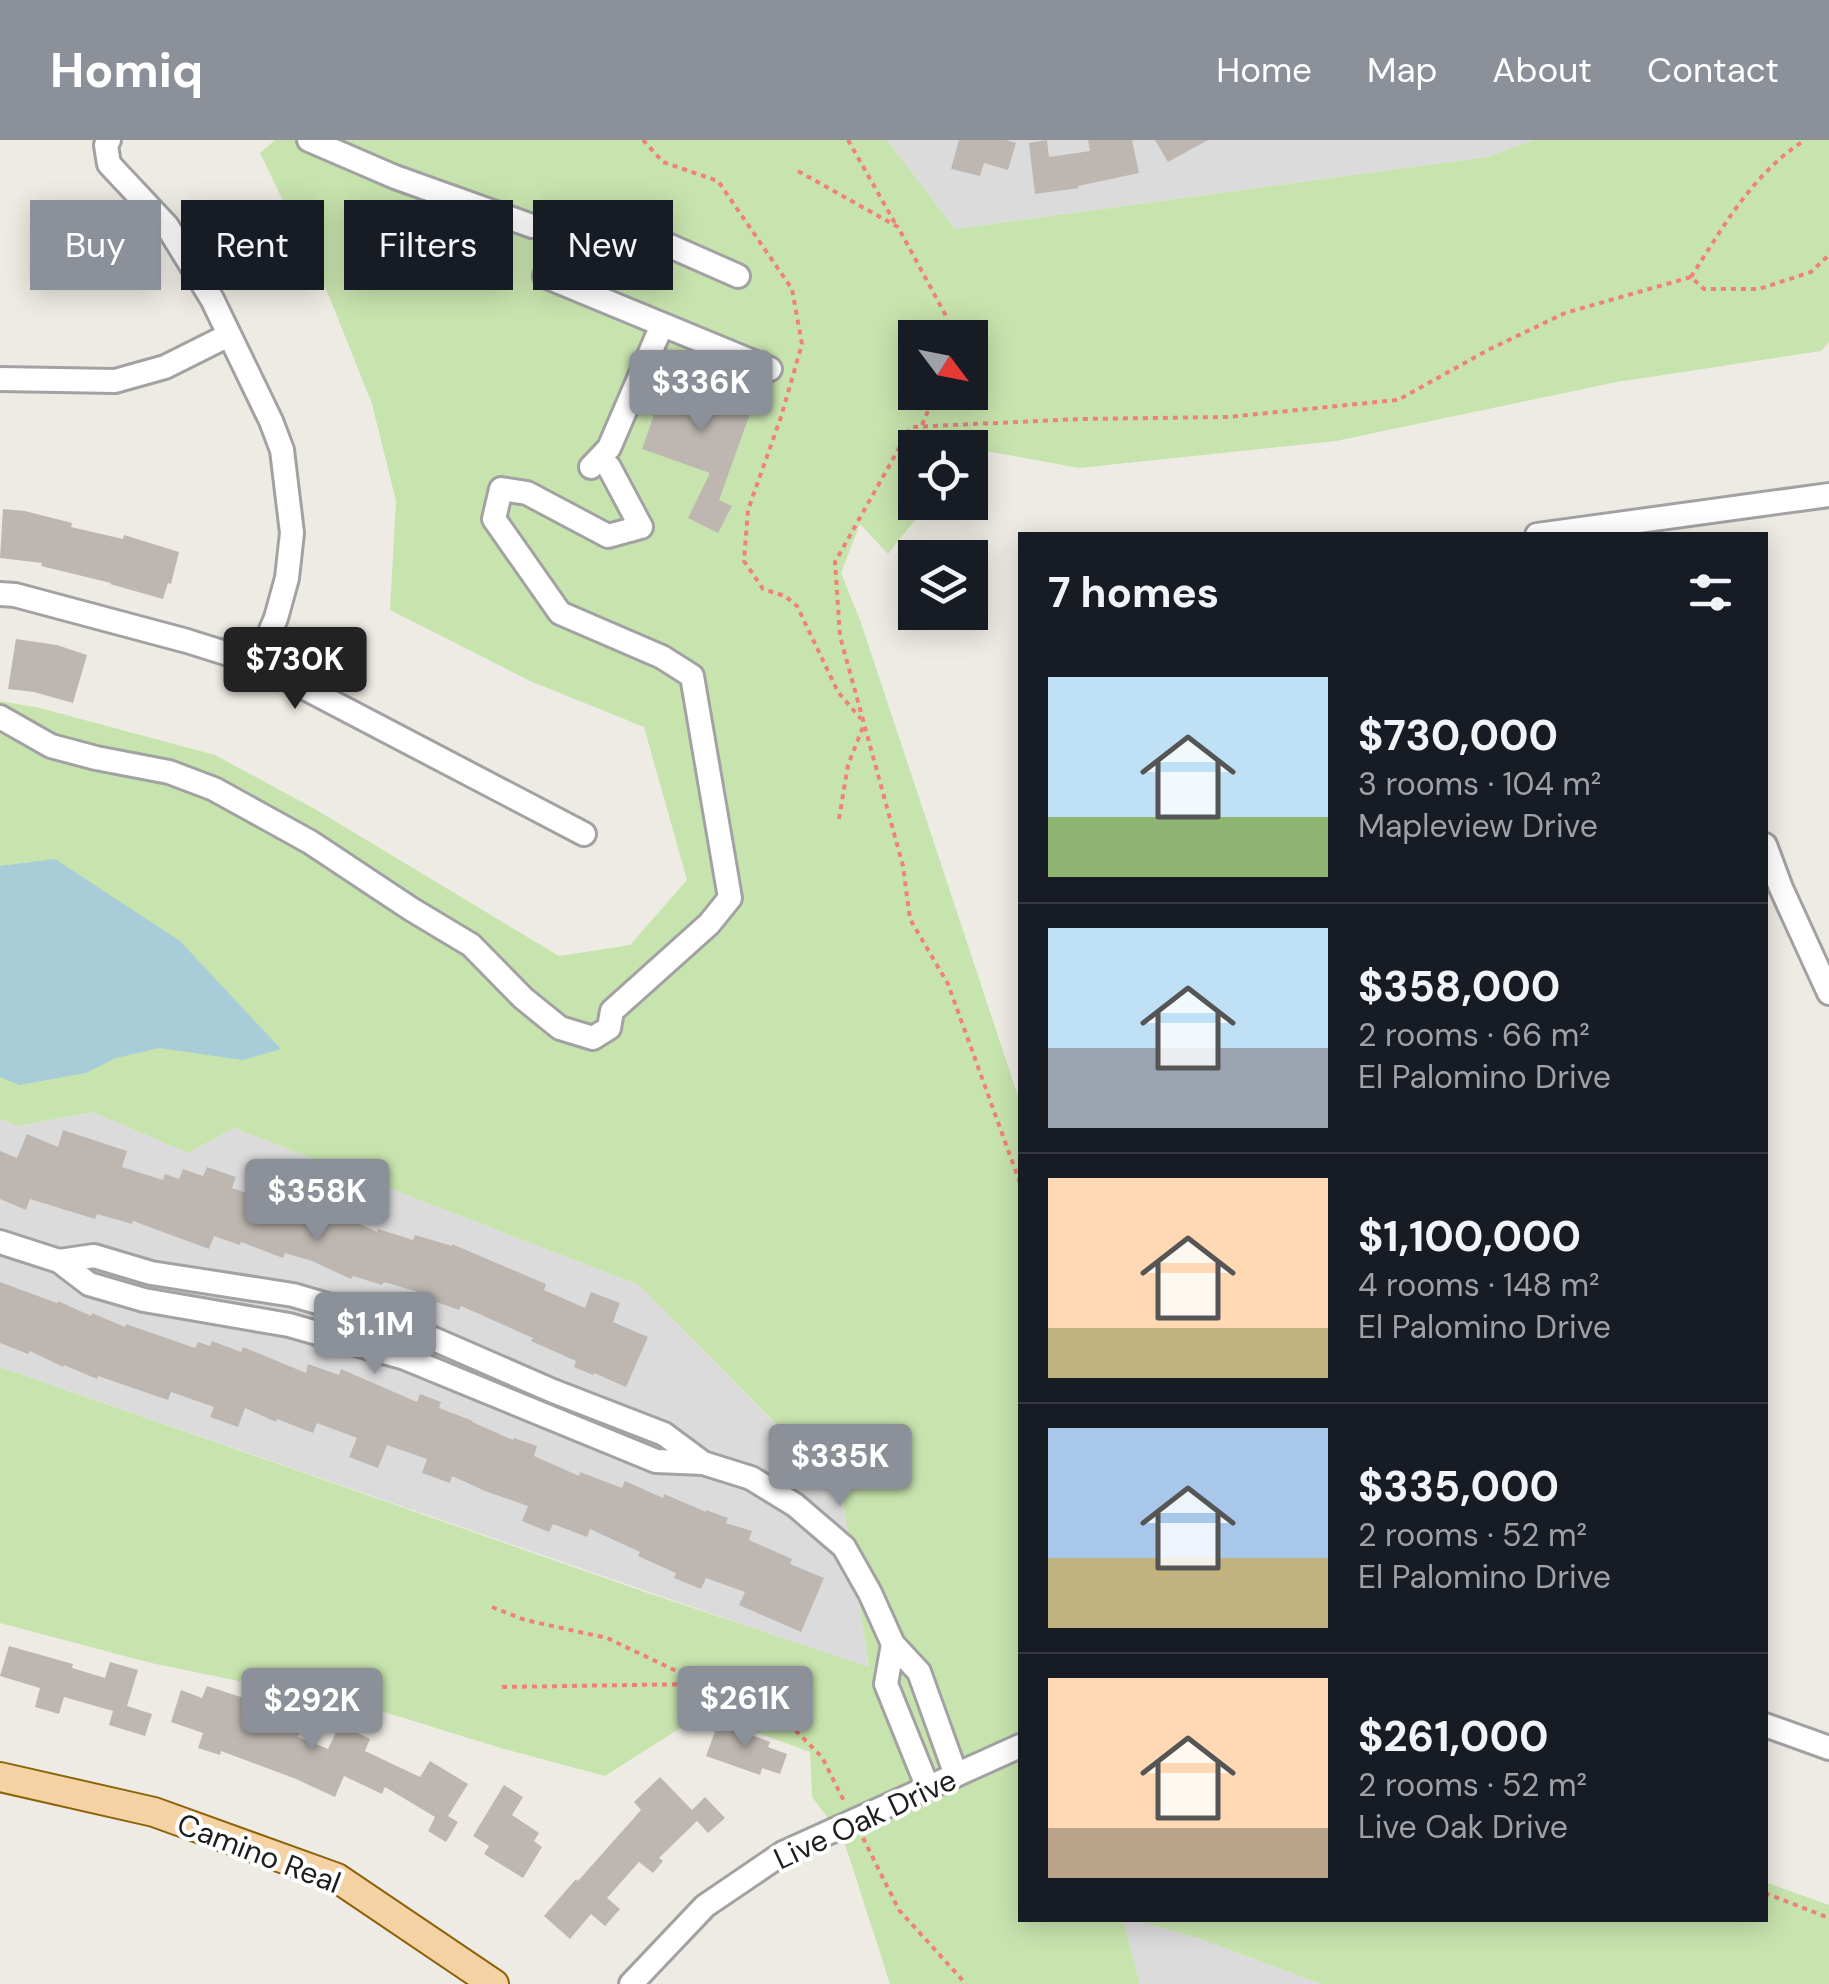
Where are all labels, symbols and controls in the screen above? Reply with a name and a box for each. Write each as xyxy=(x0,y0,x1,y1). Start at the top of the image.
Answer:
text: Homiq xyxy=(50,39,203,102)
text: Home xyxy=(1216,47,1312,93)
text: Map xyxy=(1367,47,1437,93)
text: About xyxy=(1492,47,1592,93)
text: Contact xyxy=(1647,47,1779,93)
chip: Buy xyxy=(30,200,161,290)
chip: Rent xyxy=(181,200,324,290)
chip: Filters xyxy=(344,200,513,290)
chip: New xyxy=(533,200,673,290)
north arrow xyxy=(898,320,988,410)
map controls xyxy=(898,320,988,630)
pin: $336K xyxy=(631,350,771,435)
text: $336K xyxy=(651,361,751,403)
button: locate xyxy=(898,430,988,520)
button: layers xyxy=(898,540,988,630)
text: 7 homes xyxy=(1048,565,1219,620)
icon: filters xyxy=(1683,565,1738,620)
pin: $730K xyxy=(225,627,365,712)
text: $730K xyxy=(246,638,344,680)
text: $730,000 xyxy=(1358,708,1558,763)
icon: home xyxy=(1128,717,1248,837)
text: 3 rooms · 104 m² xyxy=(1358,763,1601,805)
text: Mapleview Drive xyxy=(1358,805,1598,847)
text: $358,000 xyxy=(1358,959,1560,1014)
icon: home xyxy=(1128,968,1248,1088)
text: 2 rooms · 66 m² xyxy=(1358,1014,1590,1056)
text: El Palomino Drive xyxy=(1358,1056,1611,1098)
pin: $358K xyxy=(247,1159,387,1244)
text: $358K xyxy=(267,1170,367,1212)
text: $1,100,000 xyxy=(1358,1209,1581,1264)
icon: home xyxy=(1128,1218,1248,1338)
text: 4 rooms · 148 m² xyxy=(1358,1264,1600,1306)
pin: $1.1M xyxy=(305,1292,445,1377)
text: $1.1M xyxy=(336,1303,414,1345)
text: El Palomino Drive xyxy=(1358,1306,1611,1348)
pin: $335K xyxy=(770,1424,910,1509)
text: $335K xyxy=(791,1435,889,1477)
text: $335,000 xyxy=(1358,1459,1559,1514)
icon: home xyxy=(1128,1468,1248,1588)
text: 2 rooms · 52 m² xyxy=(1358,1514,1587,1556)
text: El Palomino Drive xyxy=(1358,1556,1611,1598)
pin: $261K xyxy=(675,1666,815,1751)
pin: $292K xyxy=(242,1668,382,1753)
text: $261K xyxy=(700,1677,790,1719)
text: $292K xyxy=(263,1679,361,1721)
text: $261,000 xyxy=(1358,1709,1549,1764)
icon: home xyxy=(1128,1718,1248,1838)
street label: Live Oak Drive xyxy=(768,1760,962,1878)
text: 2 rooms · 52 m² xyxy=(1358,1764,1587,1806)
street label: Camino Real xyxy=(172,1804,346,1902)
text: Live Oak Drive xyxy=(1358,1806,1568,1848)

